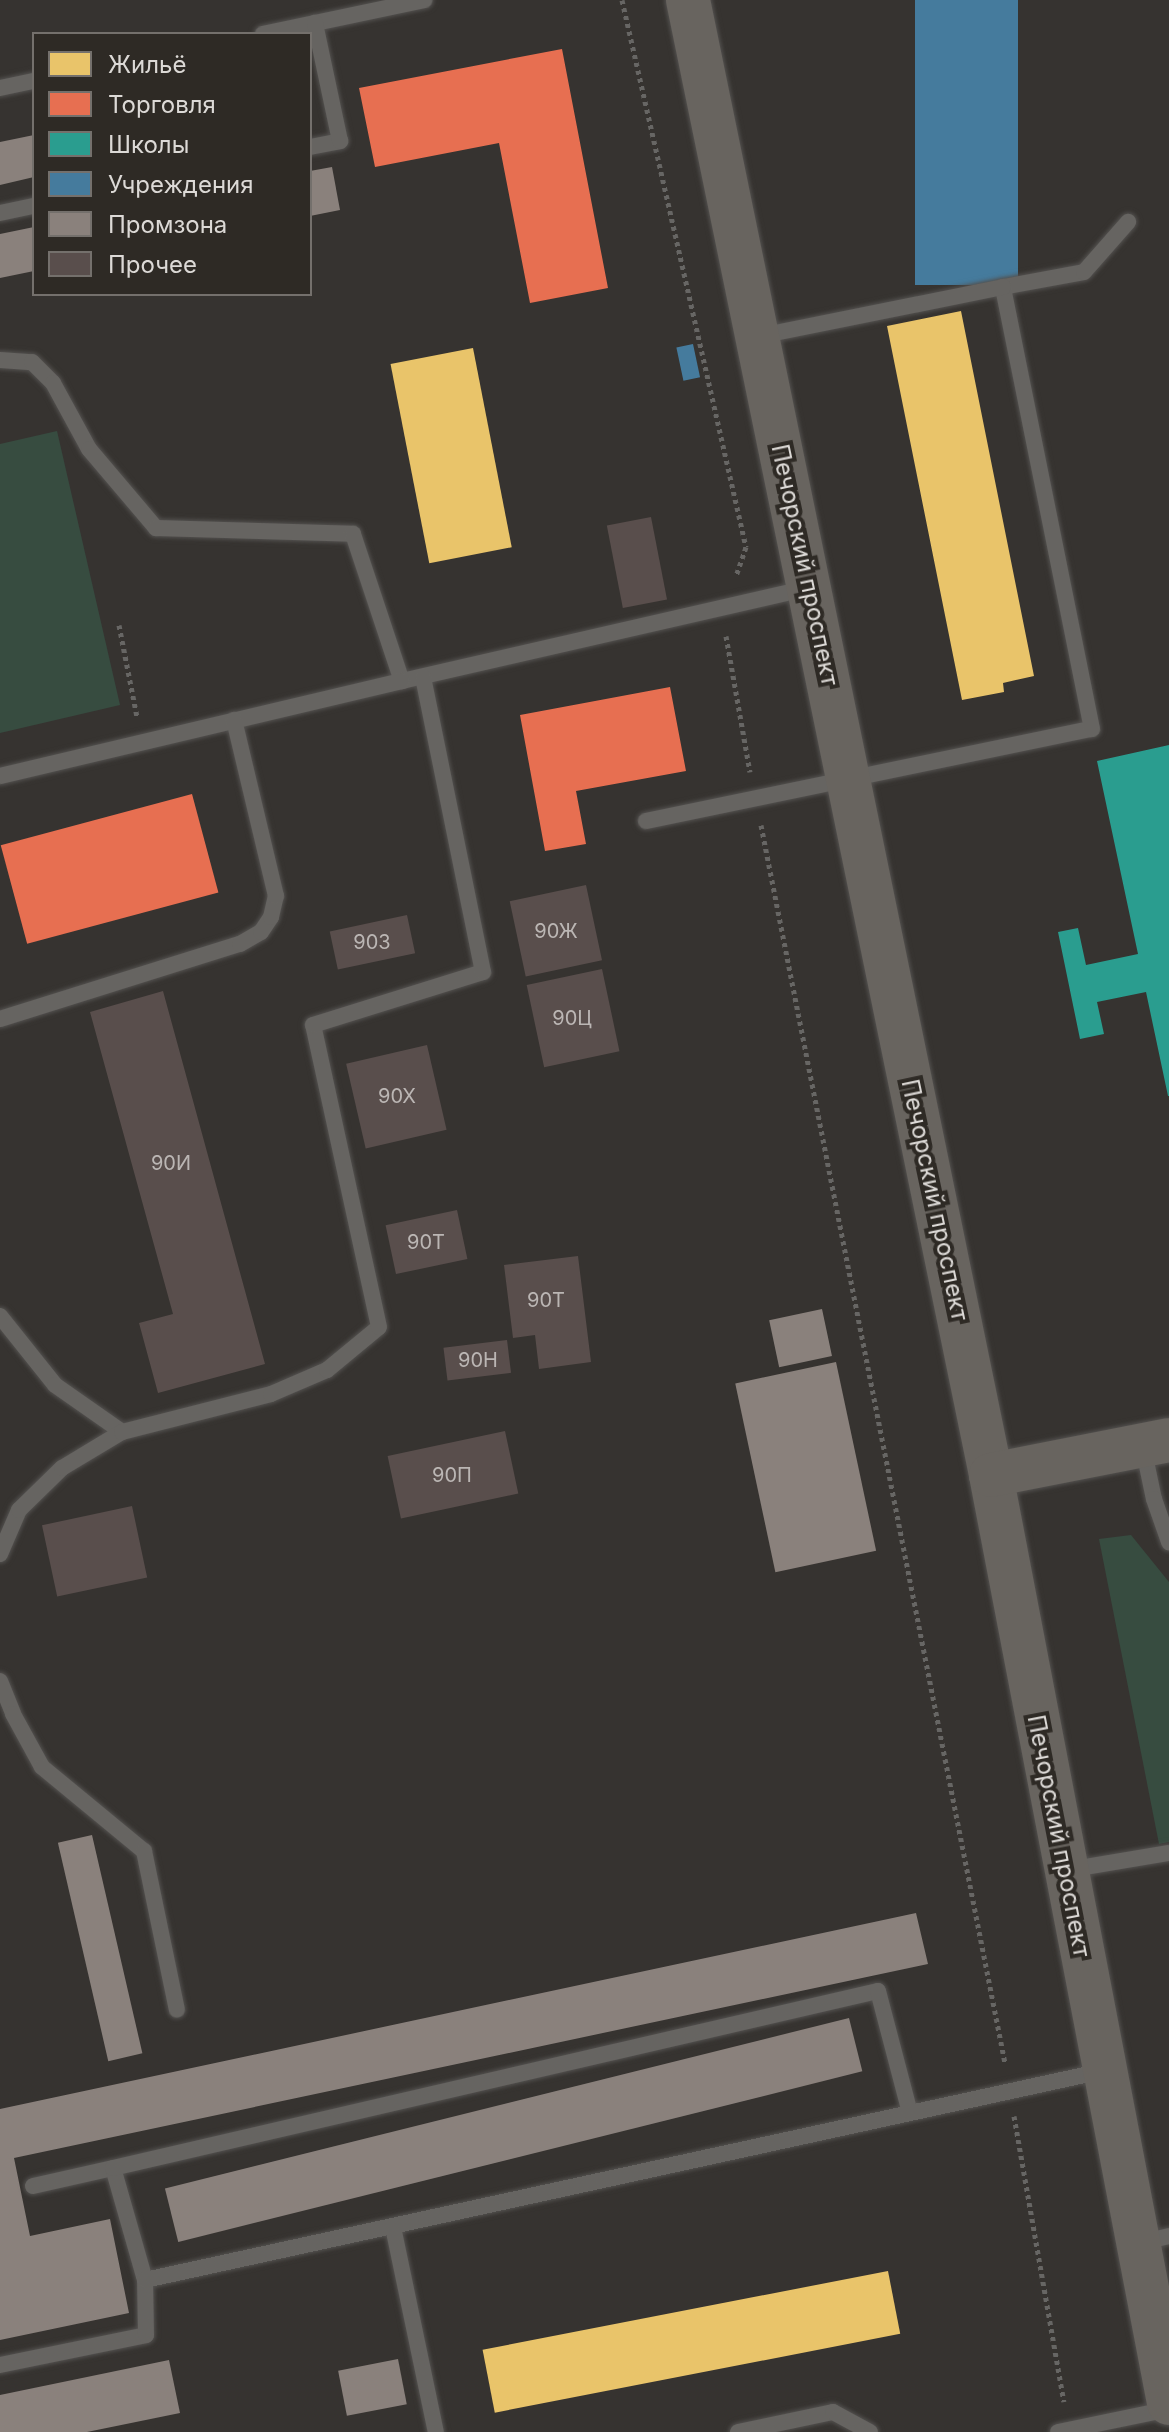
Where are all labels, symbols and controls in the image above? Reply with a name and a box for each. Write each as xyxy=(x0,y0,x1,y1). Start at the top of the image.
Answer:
legend xyxy=(32,32,312,296)
text: Жильё xyxy=(108,50,186,79)
text: Торговля xyxy=(108,90,216,119)
text: Школы xyxy=(108,130,189,159)
text: Учреждения xyxy=(108,170,254,199)
text: Промзона xyxy=(108,210,227,239)
text: Прочее xyxy=(108,250,197,279)
street label: Печорский проспект xyxy=(765,442,845,688)
house number: 90Ж xyxy=(534,919,578,943)
house number: 90З xyxy=(353,930,391,954)
house number: 90Ц xyxy=(552,1006,592,1030)
street label: Печорский проспект xyxy=(895,1077,975,1323)
house number: 90Х xyxy=(378,1084,416,1108)
house number: 90И xyxy=(151,1151,191,1175)
house number: 90Т xyxy=(407,1230,445,1254)
house number: 90Т xyxy=(527,1288,565,1312)
house number: 90Н xyxy=(458,1348,498,1372)
house number: 90П xyxy=(432,1463,472,1487)
street label: Печорский проспект xyxy=(1021,1712,1097,1960)

